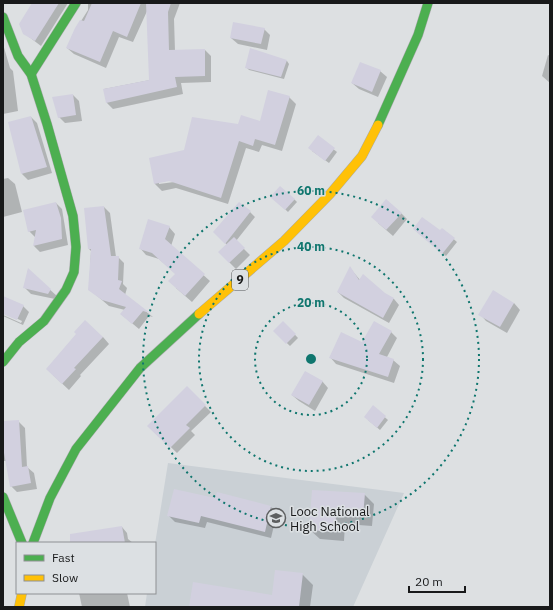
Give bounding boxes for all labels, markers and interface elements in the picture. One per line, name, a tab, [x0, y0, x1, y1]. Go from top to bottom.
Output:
text: 60 m	[297, 183, 325, 198]
text: 40 m	[297, 239, 325, 254]
road number: 9	[232, 270, 248, 290]
text: 20 m	[297, 295, 325, 310]
centre of rings	[304, 352, 318, 366]
place label: Looc National High School	[290, 503, 370, 535]
school or university icon: Looc National High School	[265, 507, 287, 529]
legend	[16, 542, 156, 594]
text: Fast	[52, 550, 75, 565]
scale bar	[409, 568, 465, 594]
text: Slow	[52, 570, 78, 585]
text: 20 m	[415, 574, 443, 589]

